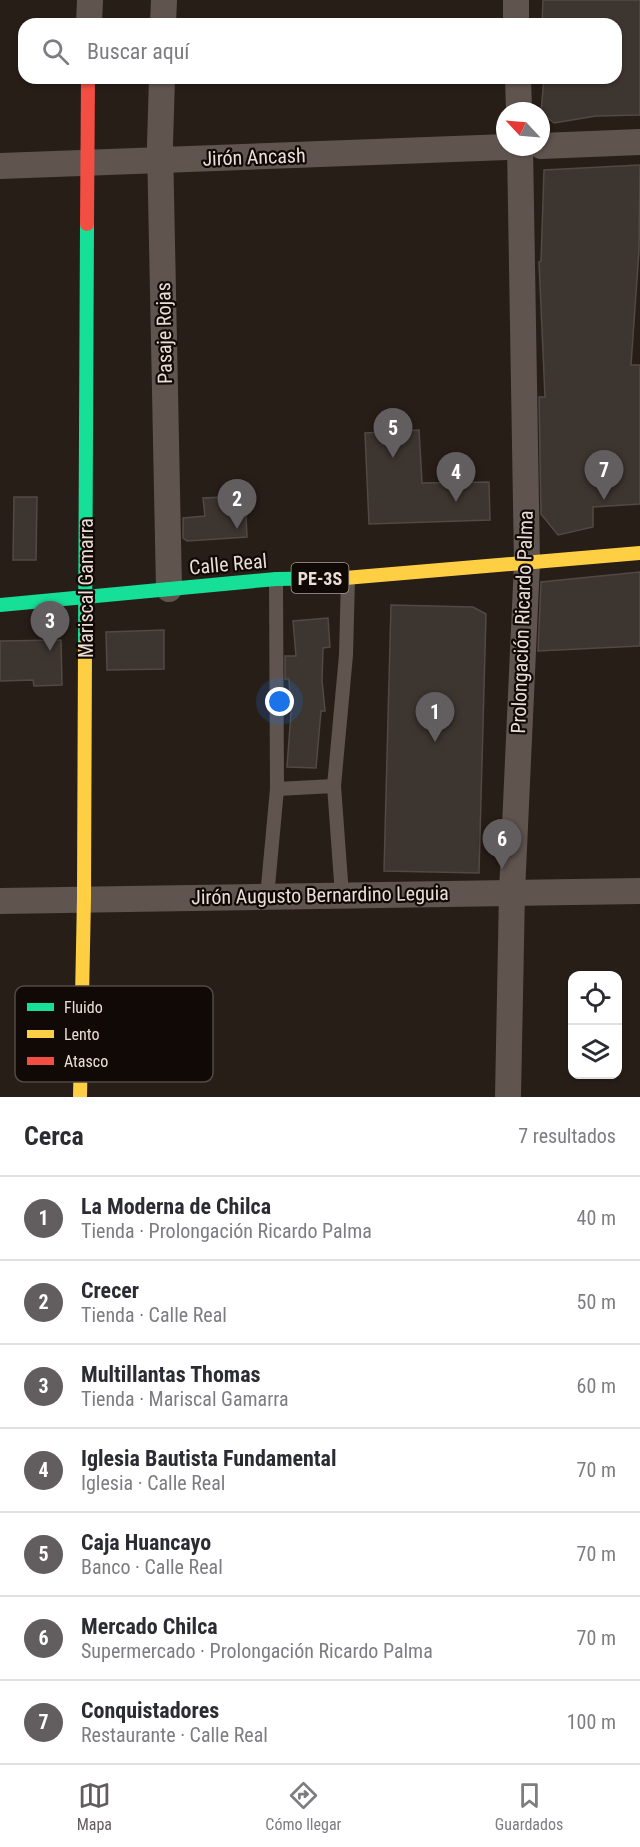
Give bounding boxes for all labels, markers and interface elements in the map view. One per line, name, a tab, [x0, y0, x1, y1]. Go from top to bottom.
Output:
search box	[18, 18, 622, 84]
icon: search	[39, 35, 72, 68]
text: Buscar aquí	[87, 39, 190, 64]
north arrow	[496, 102, 550, 156]
street label: Jirón Ancash	[202, 143, 306, 171]
street label: Pasaje Rojas	[151, 282, 177, 384]
pin: 5	[374, 408, 412, 458]
pin: 7	[584, 450, 624, 500]
pin: 4	[436, 452, 476, 502]
pin: 2	[218, 480, 256, 529]
street label: Prolongación Ricardo Palma	[506, 510, 538, 734]
street label: Mariscal Gamarra	[74, 518, 98, 658]
street label: Calle Real	[188, 549, 268, 579]
road number: PE-3S	[292, 563, 348, 593]
pin: 3	[31, 602, 70, 651]
your location	[265, 687, 294, 716]
pin: 1	[416, 692, 454, 742]
pin: 6	[482, 820, 522, 869]
street label: Jirón Augusto Bernardino Leguia	[191, 881, 449, 909]
map controls	[568, 971, 622, 1079]
button: locate	[568, 971, 622, 1025]
legend	[15, 986, 213, 1082]
text: Fluido	[64, 998, 103, 1017]
text: Lento	[64, 1025, 99, 1044]
button: layers	[568, 1025, 622, 1079]
text: Atasco	[64, 1052, 108, 1071]
text: Cerca	[24, 1121, 84, 1151]
text: 7 resultados	[518, 1124, 616, 1148]
text: La Moderna de Chilca	[81, 1194, 271, 1219]
text: 1	[38, 1206, 49, 1230]
text: 40 m	[577, 1206, 616, 1230]
text: Tienda · Prolongación Ricardo Palma	[81, 1219, 372, 1243]
text: Crecer	[81, 1278, 139, 1303]
text: 2	[38, 1290, 49, 1314]
text: 50 m	[577, 1290, 616, 1314]
text: Tienda · Calle Real	[81, 1303, 227, 1327]
text: Multillantas Thomas	[81, 1362, 261, 1387]
text: 3	[38, 1374, 49, 1398]
text: 60 m	[577, 1374, 616, 1398]
text: Tienda · Mariscal Gamarra	[81, 1387, 289, 1411]
text: Iglesia Bautista Fundamental	[81, 1446, 337, 1471]
text: 4	[38, 1458, 49, 1482]
text: 70 m	[577, 1458, 616, 1482]
text: Iglesia · Calle Real	[81, 1471, 225, 1495]
text: Caja Huancayo	[81, 1530, 211, 1555]
text: 5	[38, 1542, 49, 1566]
text: 70 m	[577, 1542, 616, 1566]
text: Banco · Calle Real	[81, 1555, 223, 1579]
text: Mercado Chilca	[81, 1614, 218, 1639]
text: 6	[38, 1626, 49, 1650]
text: 70 m	[577, 1626, 616, 1650]
text: Supermercado · Prolongación Ricardo Palma	[81, 1639, 433, 1663]
text: Conquistadores	[81, 1698, 219, 1723]
text: 7	[38, 1710, 49, 1734]
text: 100 m	[567, 1710, 616, 1734]
text: Restaurante · Calle Real	[81, 1723, 268, 1747]
tab: Mapa	[77, 1779, 112, 1834]
tab: Cómo llegar	[265, 1779, 341, 1834]
tab: Guardados	[495, 1779, 563, 1834]

